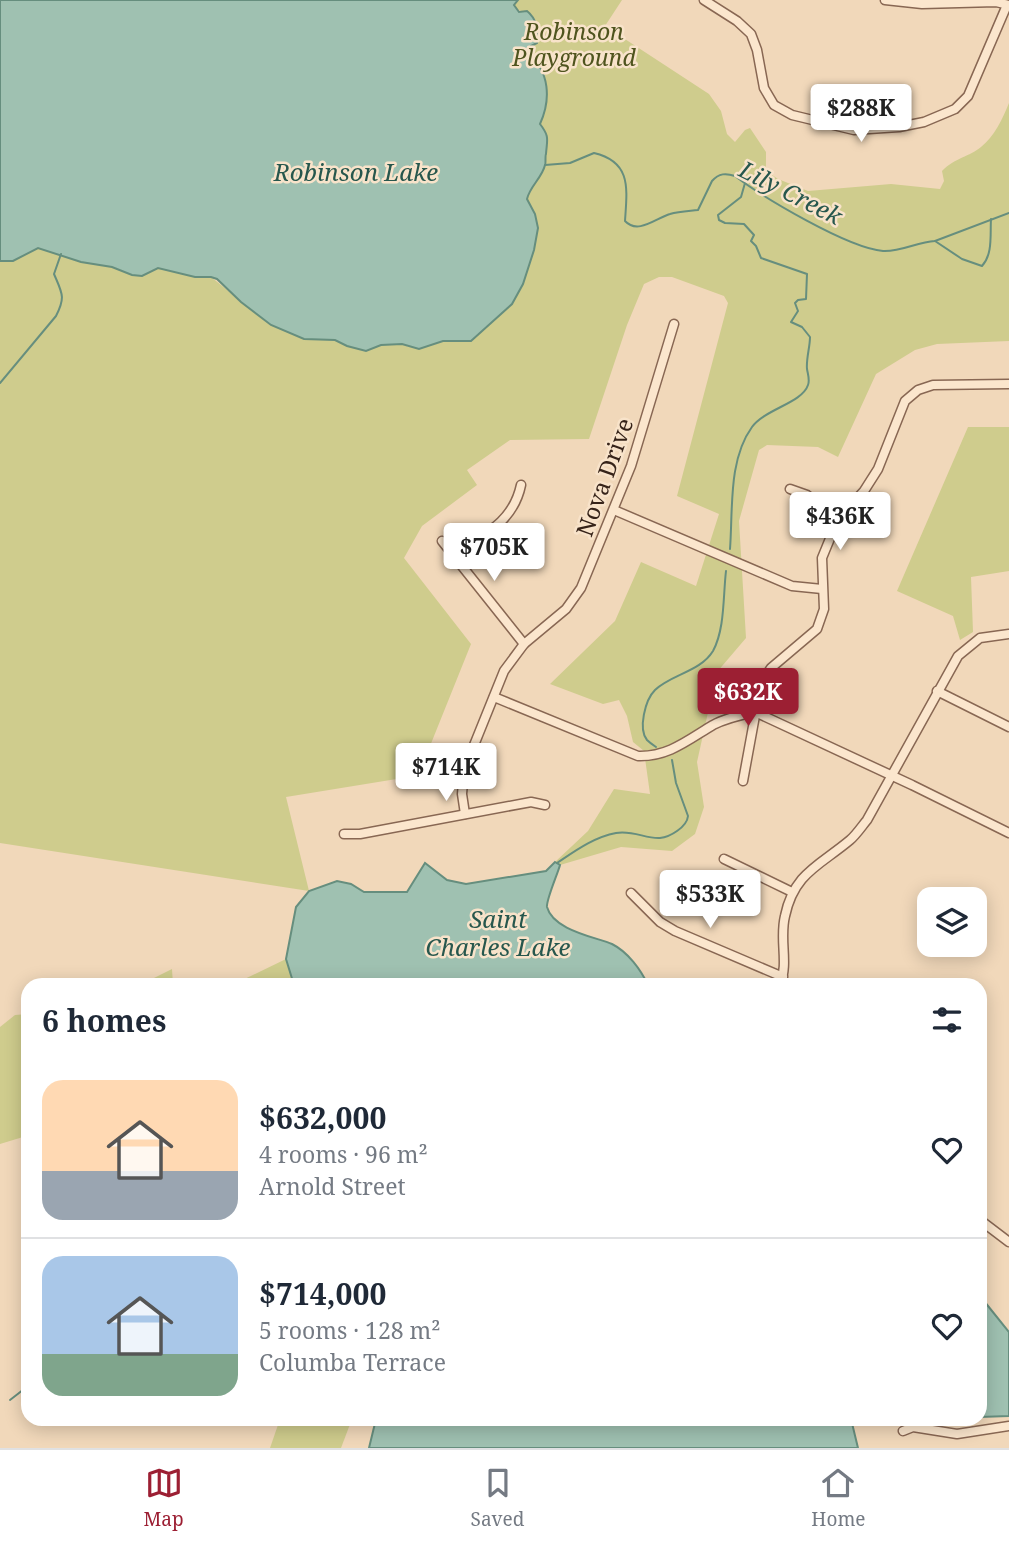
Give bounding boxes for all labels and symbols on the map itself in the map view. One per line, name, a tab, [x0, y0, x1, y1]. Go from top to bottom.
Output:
park label: Robinson Playground	[511, 15, 636, 73]
pin: $288K	[812, 85, 910, 144]
water label: Lily Creek	[733, 152, 849, 233]
water label: Robinson Lake	[273, 155, 438, 188]
street label: Nova Drive	[568, 413, 640, 541]
pin: $436K	[791, 492, 889, 552]
pin: $705K	[445, 524, 543, 583]
pin: $632K	[699, 668, 797, 728]
pin: $714K	[397, 744, 495, 803]
pin: $533K	[661, 870, 759, 930]
water label: Saint Charles Lake	[426, 902, 571, 963]

